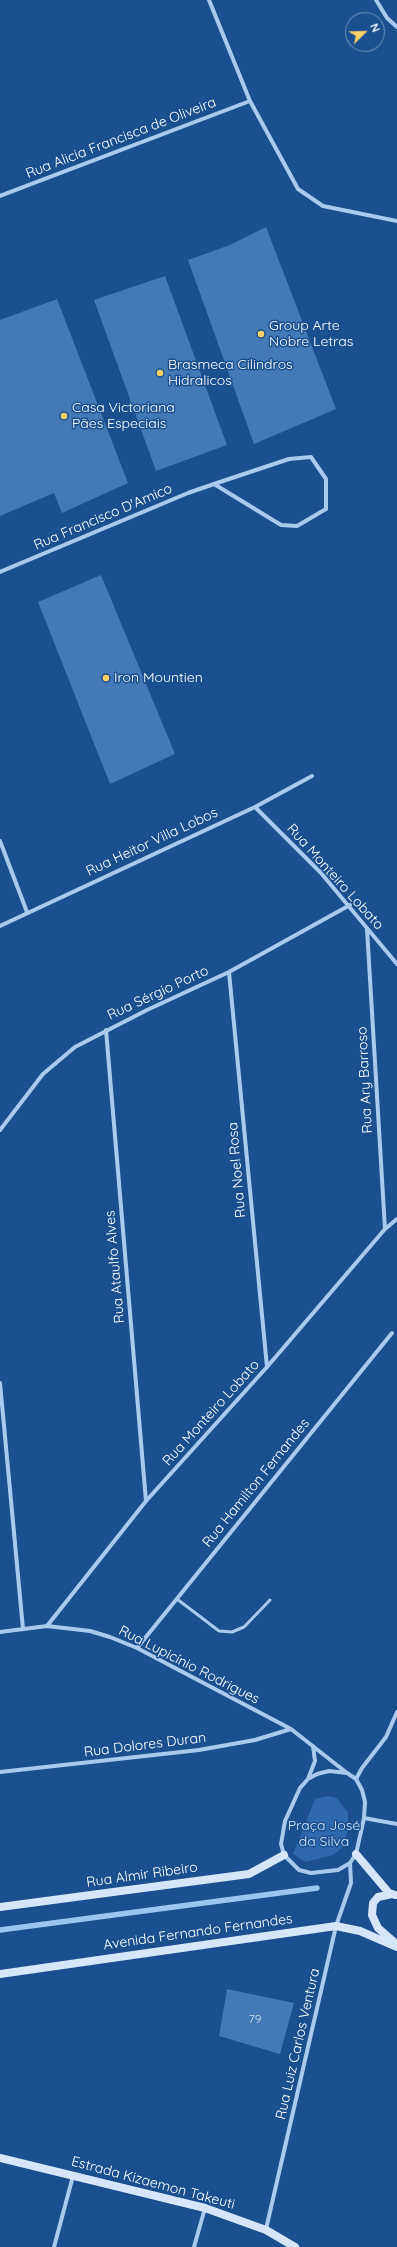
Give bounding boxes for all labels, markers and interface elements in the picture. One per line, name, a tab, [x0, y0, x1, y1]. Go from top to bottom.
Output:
north arrow	[345, 12, 385, 52]
text: N	[367, 21, 383, 34]
street label: Rua Alicia Francisca de Oliveira	[24, 94, 218, 182]
place label: Group Arte Nobre Letras	[269, 318, 353, 350]
marker: Group Arte Nobre Letras	[256, 329, 266, 339]
place label: Brasmeca Cilindros Hidralicos	[168, 357, 293, 390]
marker: Brasmeca Cilindros Hidralicos	[155, 368, 165, 378]
place label: Casa Victoriana Pães Especiais	[72, 400, 175, 432]
marker: Casa Victoriana Pães Especiais	[59, 411, 69, 421]
street label: Rua Francisco D'Amico	[31, 480, 175, 554]
place label: Iron Mountien	[114, 670, 203, 686]
marker: Iron Mountien	[101, 673, 111, 683]
street label: Rua Heitor Villa Lobos	[84, 804, 220, 880]
street label: Rua Monteiro Lobato	[283, 821, 387, 933]
street label: Rua Sérgio Porto	[105, 962, 211, 1024]
street label: Rua Ary Barroso	[354, 1026, 376, 1134]
street label: Rua Noel Rosa	[224, 1121, 250, 1219]
street label: Rua Ataulfo Alves	[102, 1210, 128, 1324]
street label: Rua Monteiro Lobato	[159, 1357, 263, 1469]
street label: Rua Hamilton Fernandes	[199, 1415, 313, 1551]
street label: Rua Lupicínio Rodrigues	[116, 1622, 262, 1708]
street label: Rua Dolores Duran	[83, 1729, 207, 1761]
park label: Praça José da Silva	[288, 1818, 360, 1850]
street label: Rua Almir Ribeiro	[85, 1859, 199, 1891]
street label: Avenida Fernando Fernandes	[102, 1910, 294, 1954]
street label: Rua Luiz Carlos Ventura	[272, 1967, 324, 2121]
house number: 79	[249, 2012, 261, 2026]
street label: Estrada Kizaemon Takeuti	[69, 2153, 237, 2213]

